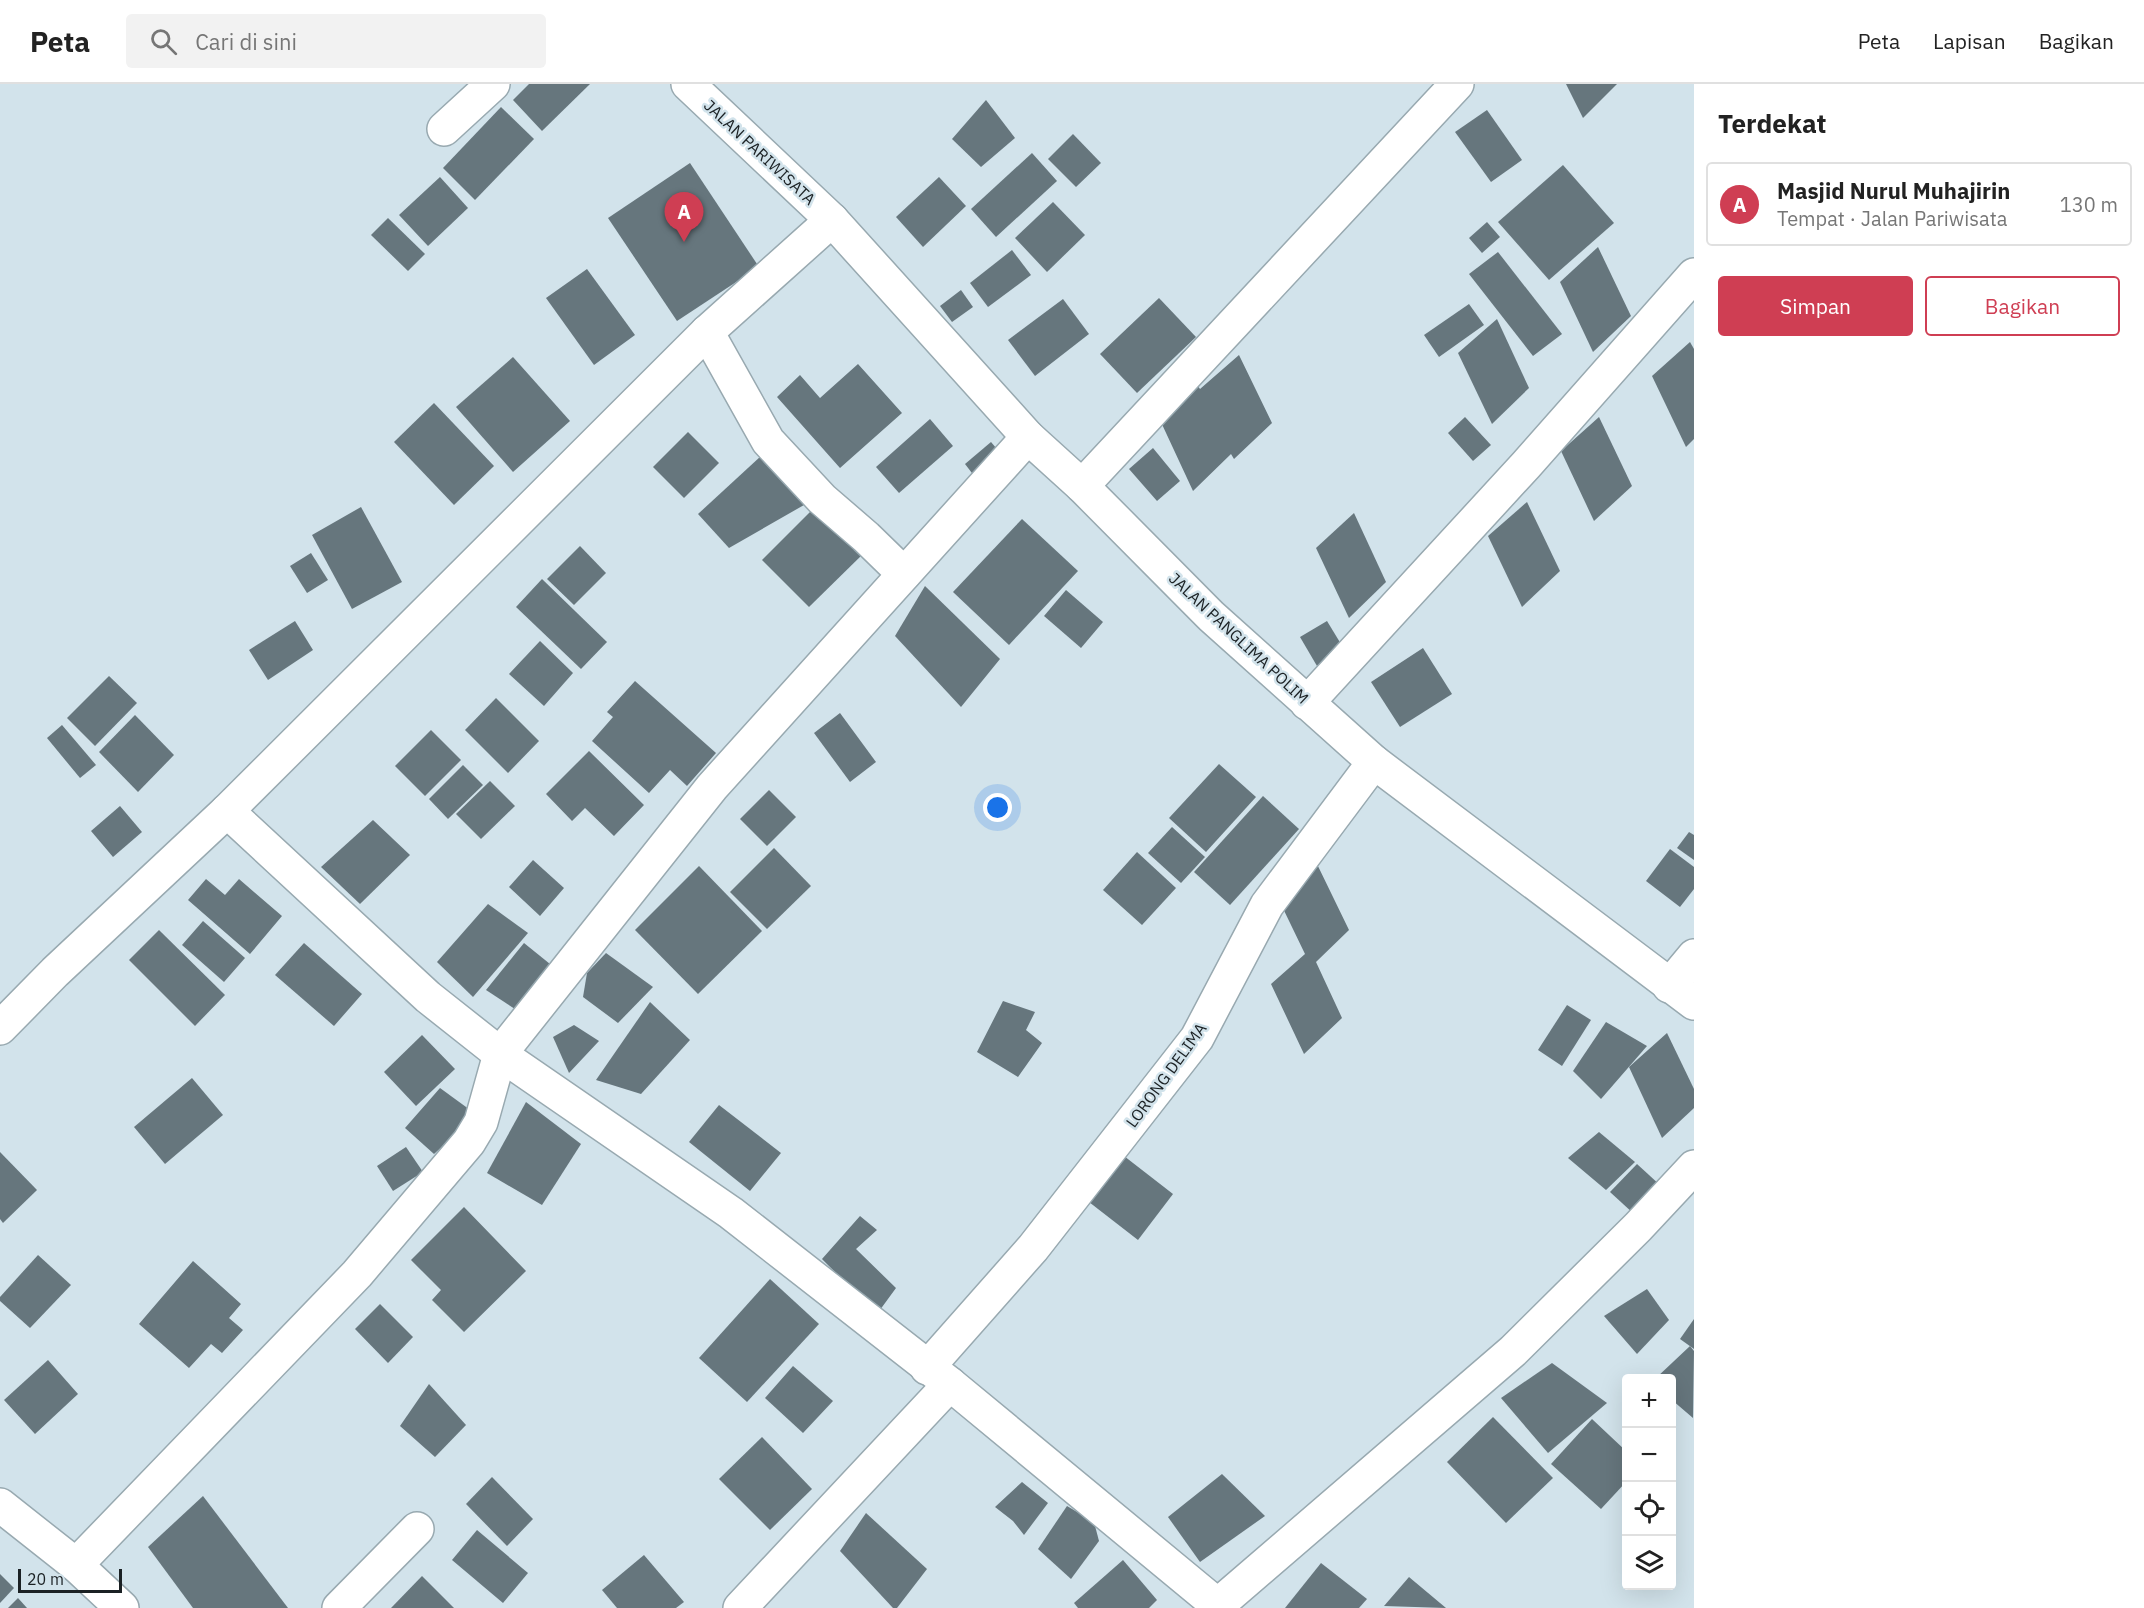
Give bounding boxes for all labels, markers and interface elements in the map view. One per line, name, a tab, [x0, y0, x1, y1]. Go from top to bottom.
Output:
search box	[126, 14, 546, 68]
text: Peta	[30, 23, 90, 60]
icon: search	[147, 25, 180, 58]
text: Cari di sini	[195, 27, 297, 56]
text: Peta	[1858, 27, 1900, 55]
text: Lapisan	[1933, 27, 2006, 55]
text: Bagikan	[2039, 27, 2114, 55]
street label: JALAN PARIWISATA	[700, 95, 820, 209]
text: Terdekat	[1718, 106, 1827, 140]
text: Masjid Nurul Muhajirin	[1777, 176, 2010, 205]
text: A	[1733, 191, 1746, 218]
text: 130 m	[2060, 191, 2118, 218]
pin: A	[664, 192, 704, 242]
text: Tempat · Jalan Pariwisata	[1777, 205, 2007, 232]
button: Simpan	[1718, 276, 1913, 336]
button: Bagikan	[1925, 276, 2120, 336]
street label: JALAN PANGLIMA POLIM	[1165, 568, 1313, 708]
your location	[983, 793, 1012, 822]
street label: LORONG DELIMA	[1121, 1019, 1211, 1131]
map controls	[1622, 1374, 1676, 1590]
button: +	[1622, 1374, 1676, 1428]
button: −	[1622, 1428, 1676, 1482]
button: locate	[1622, 1482, 1676, 1536]
button: layers	[1622, 1536, 1676, 1590]
scale bar	[18, 1566, 122, 1594]
text: 20 m	[27, 1569, 64, 1589]

